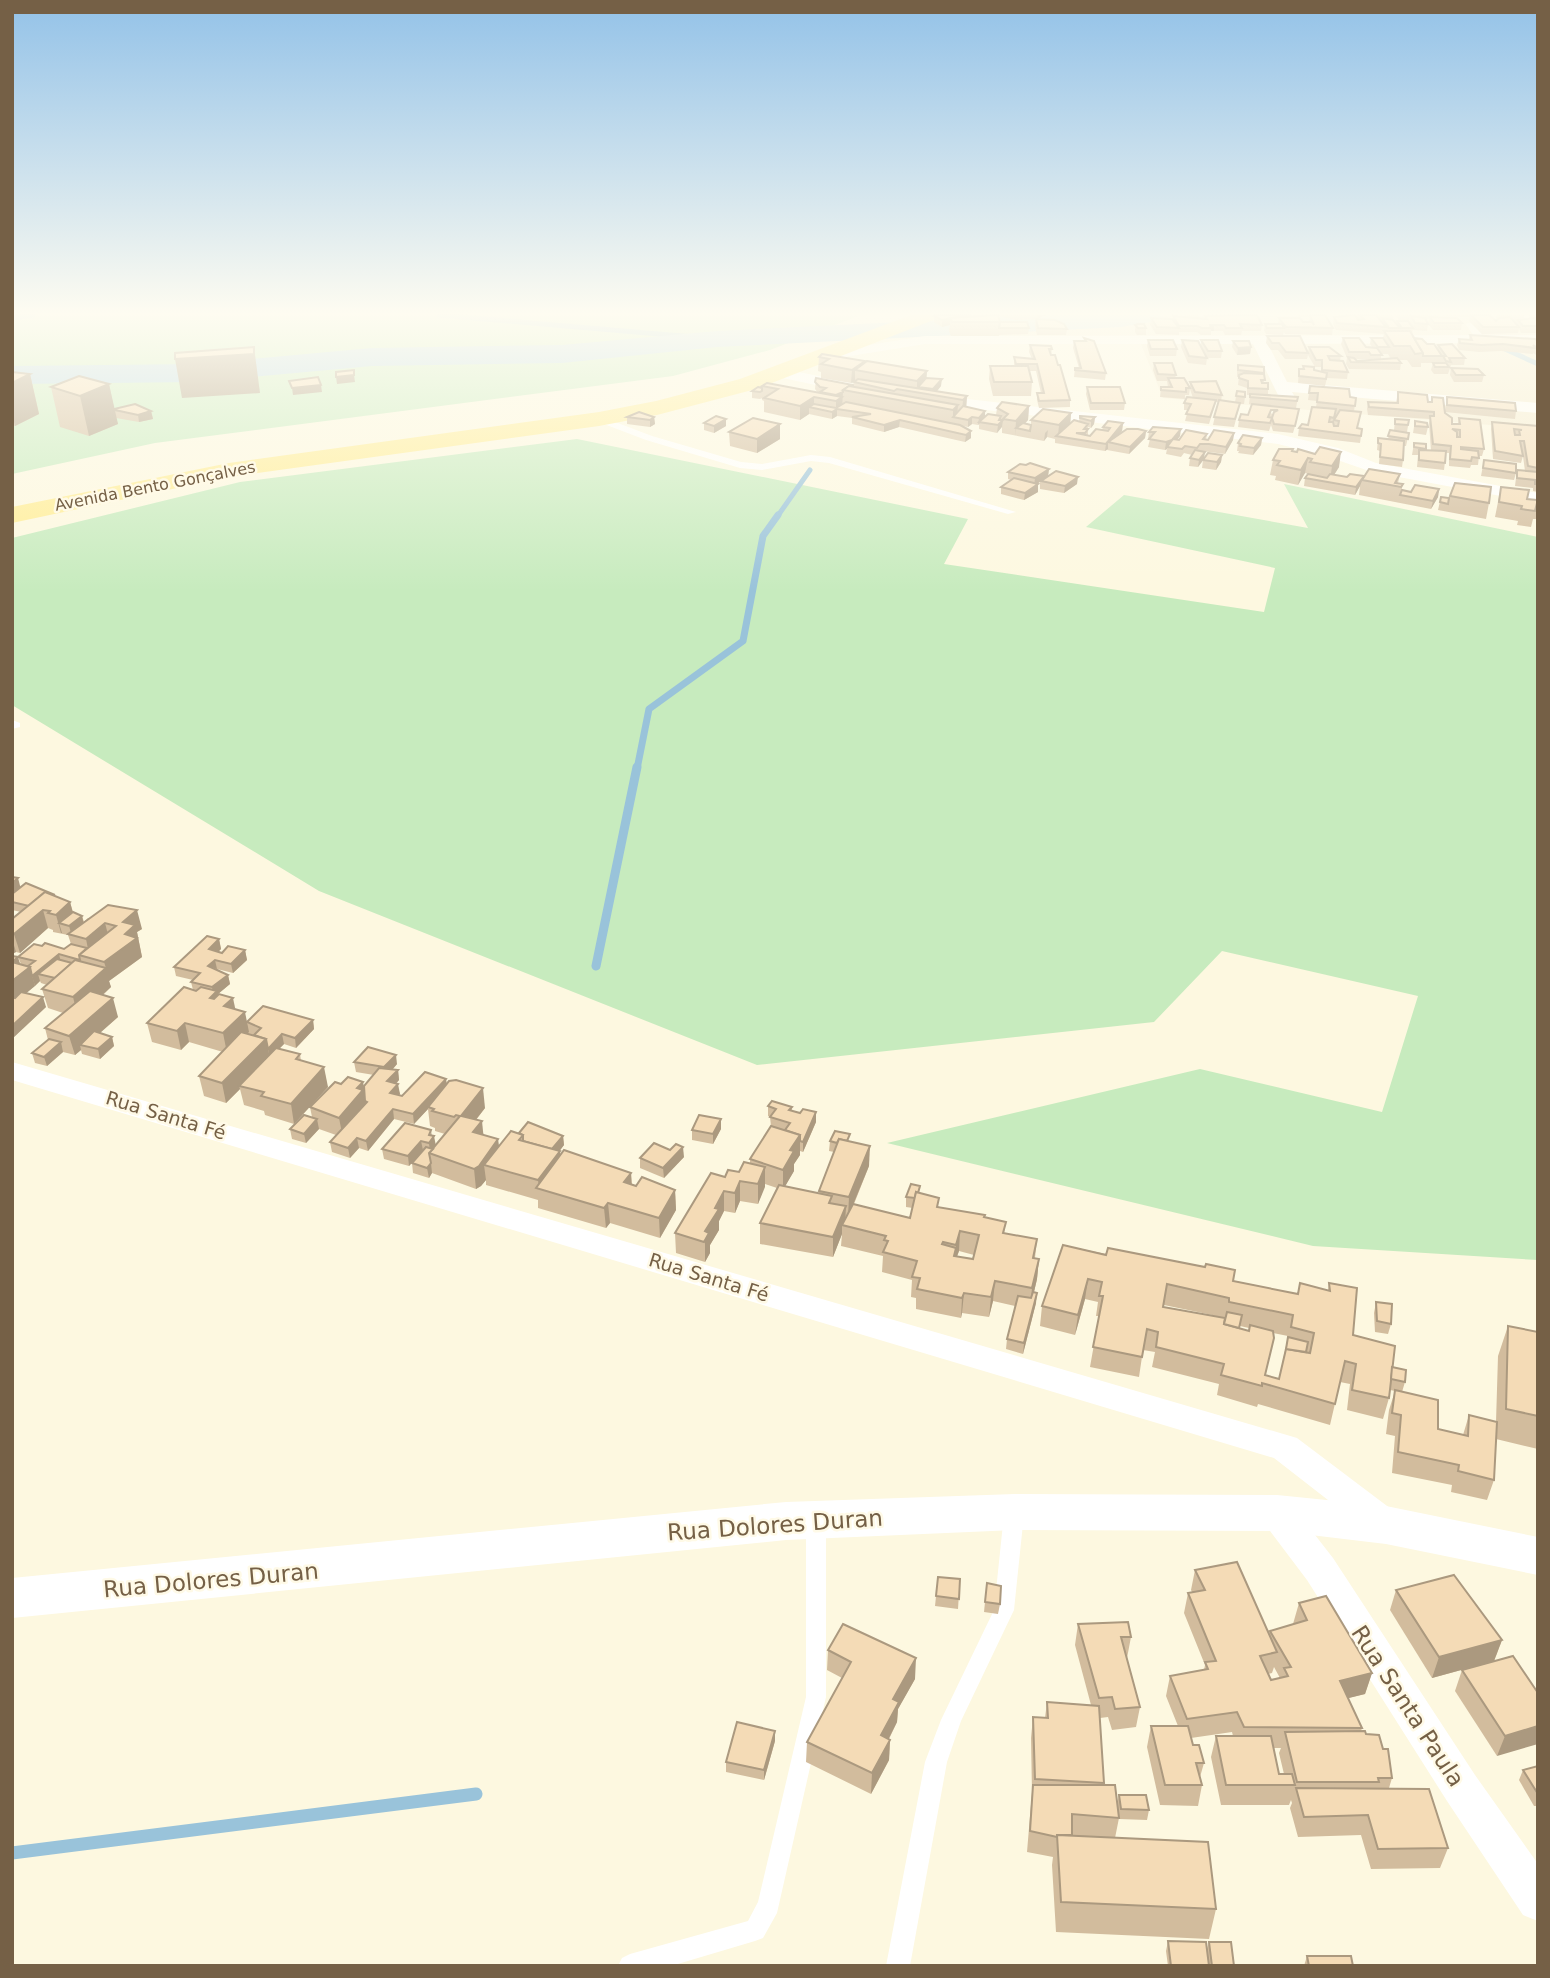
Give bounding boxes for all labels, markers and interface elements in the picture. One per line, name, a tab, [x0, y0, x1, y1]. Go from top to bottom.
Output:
street label: Avenida Bento Gonçalves	[53, 457, 257, 515]
street label: Rua Santa Fé	[103, 1086, 229, 1144]
street label: Rua Santa Fé	[646, 1248, 772, 1306]
street label: Rua Dolores Duran	[666, 1504, 884, 1546]
street label: Rua Dolores Duran	[102, 1558, 320, 1602]
street label: Rua Santa Paula	[1346, 1621, 1470, 1791]

